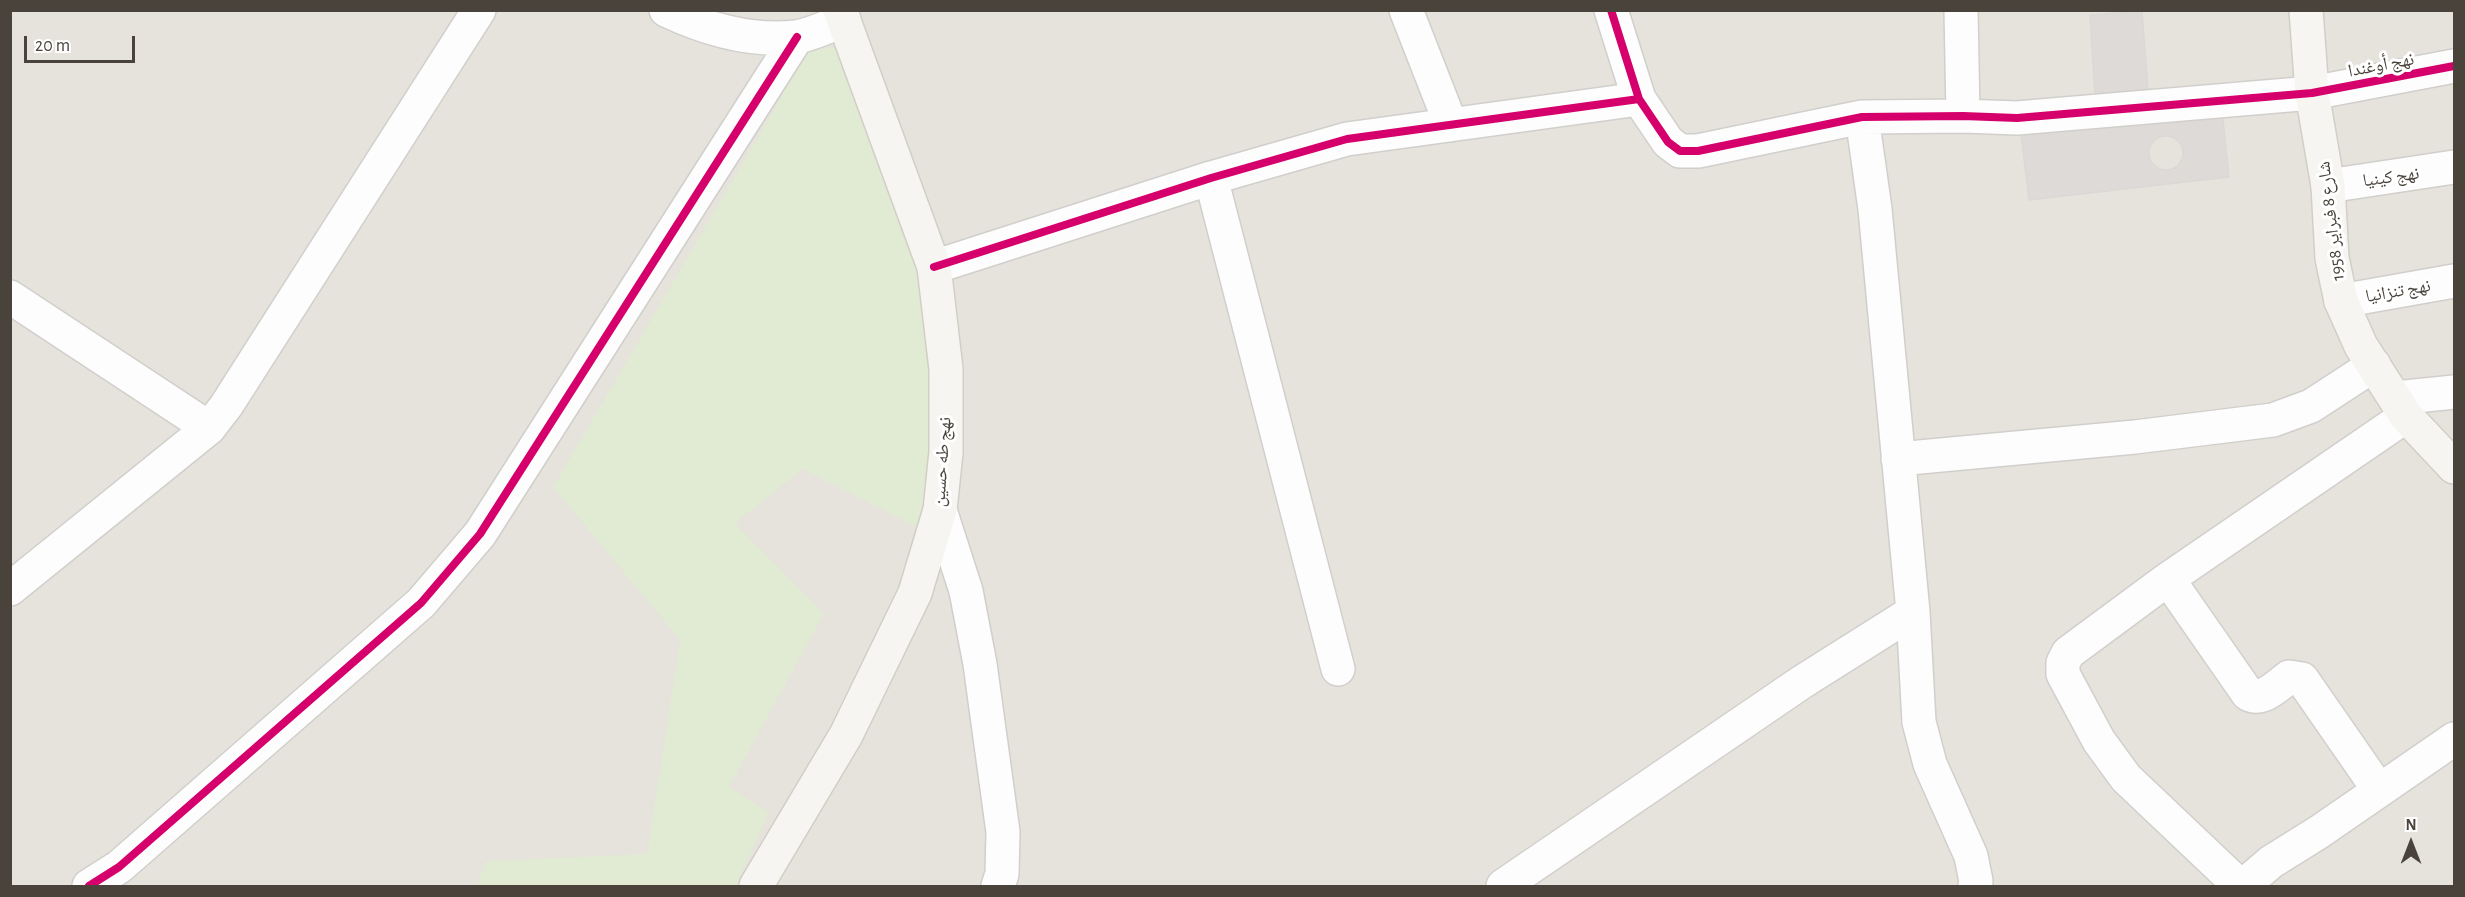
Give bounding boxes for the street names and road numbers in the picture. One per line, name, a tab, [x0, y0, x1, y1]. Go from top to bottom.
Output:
street label: نهج أوغندا	[2346, 48, 2416, 82]
street label: شارع 8 فبراير 1958	[2313, 160, 2349, 282]
street label: نهج كينيا	[2361, 162, 2421, 192]
street label: نهج تنزانيا	[2364, 275, 2432, 307]
street label: نهج طه حسين	[928, 416, 956, 508]

